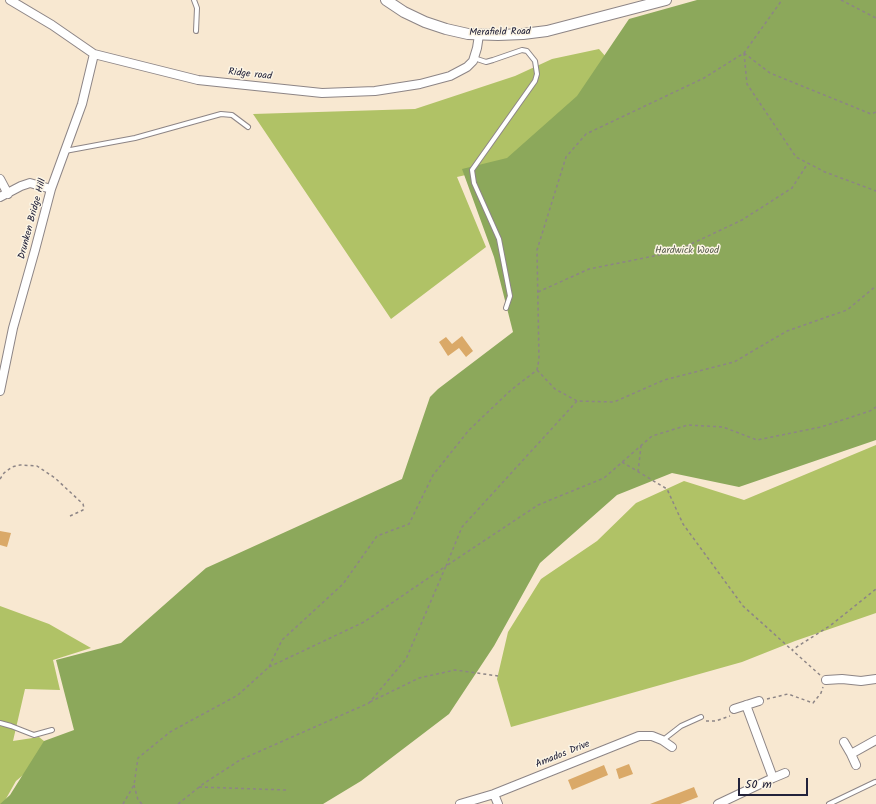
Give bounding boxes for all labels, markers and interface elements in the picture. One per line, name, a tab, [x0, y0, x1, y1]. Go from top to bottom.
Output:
street label: Merafield Road	[469, 26, 531, 40]
street label: Ridge road	[227, 67, 273, 83]
street label: Drunken Bridge Hill	[16, 177, 50, 261]
park label: Hardwick Wood	[655, 245, 719, 257]
street label: Amados Drive	[534, 739, 592, 771]
scale bar	[740, 770, 810, 796]
text: 50 m	[745, 775, 772, 794]

